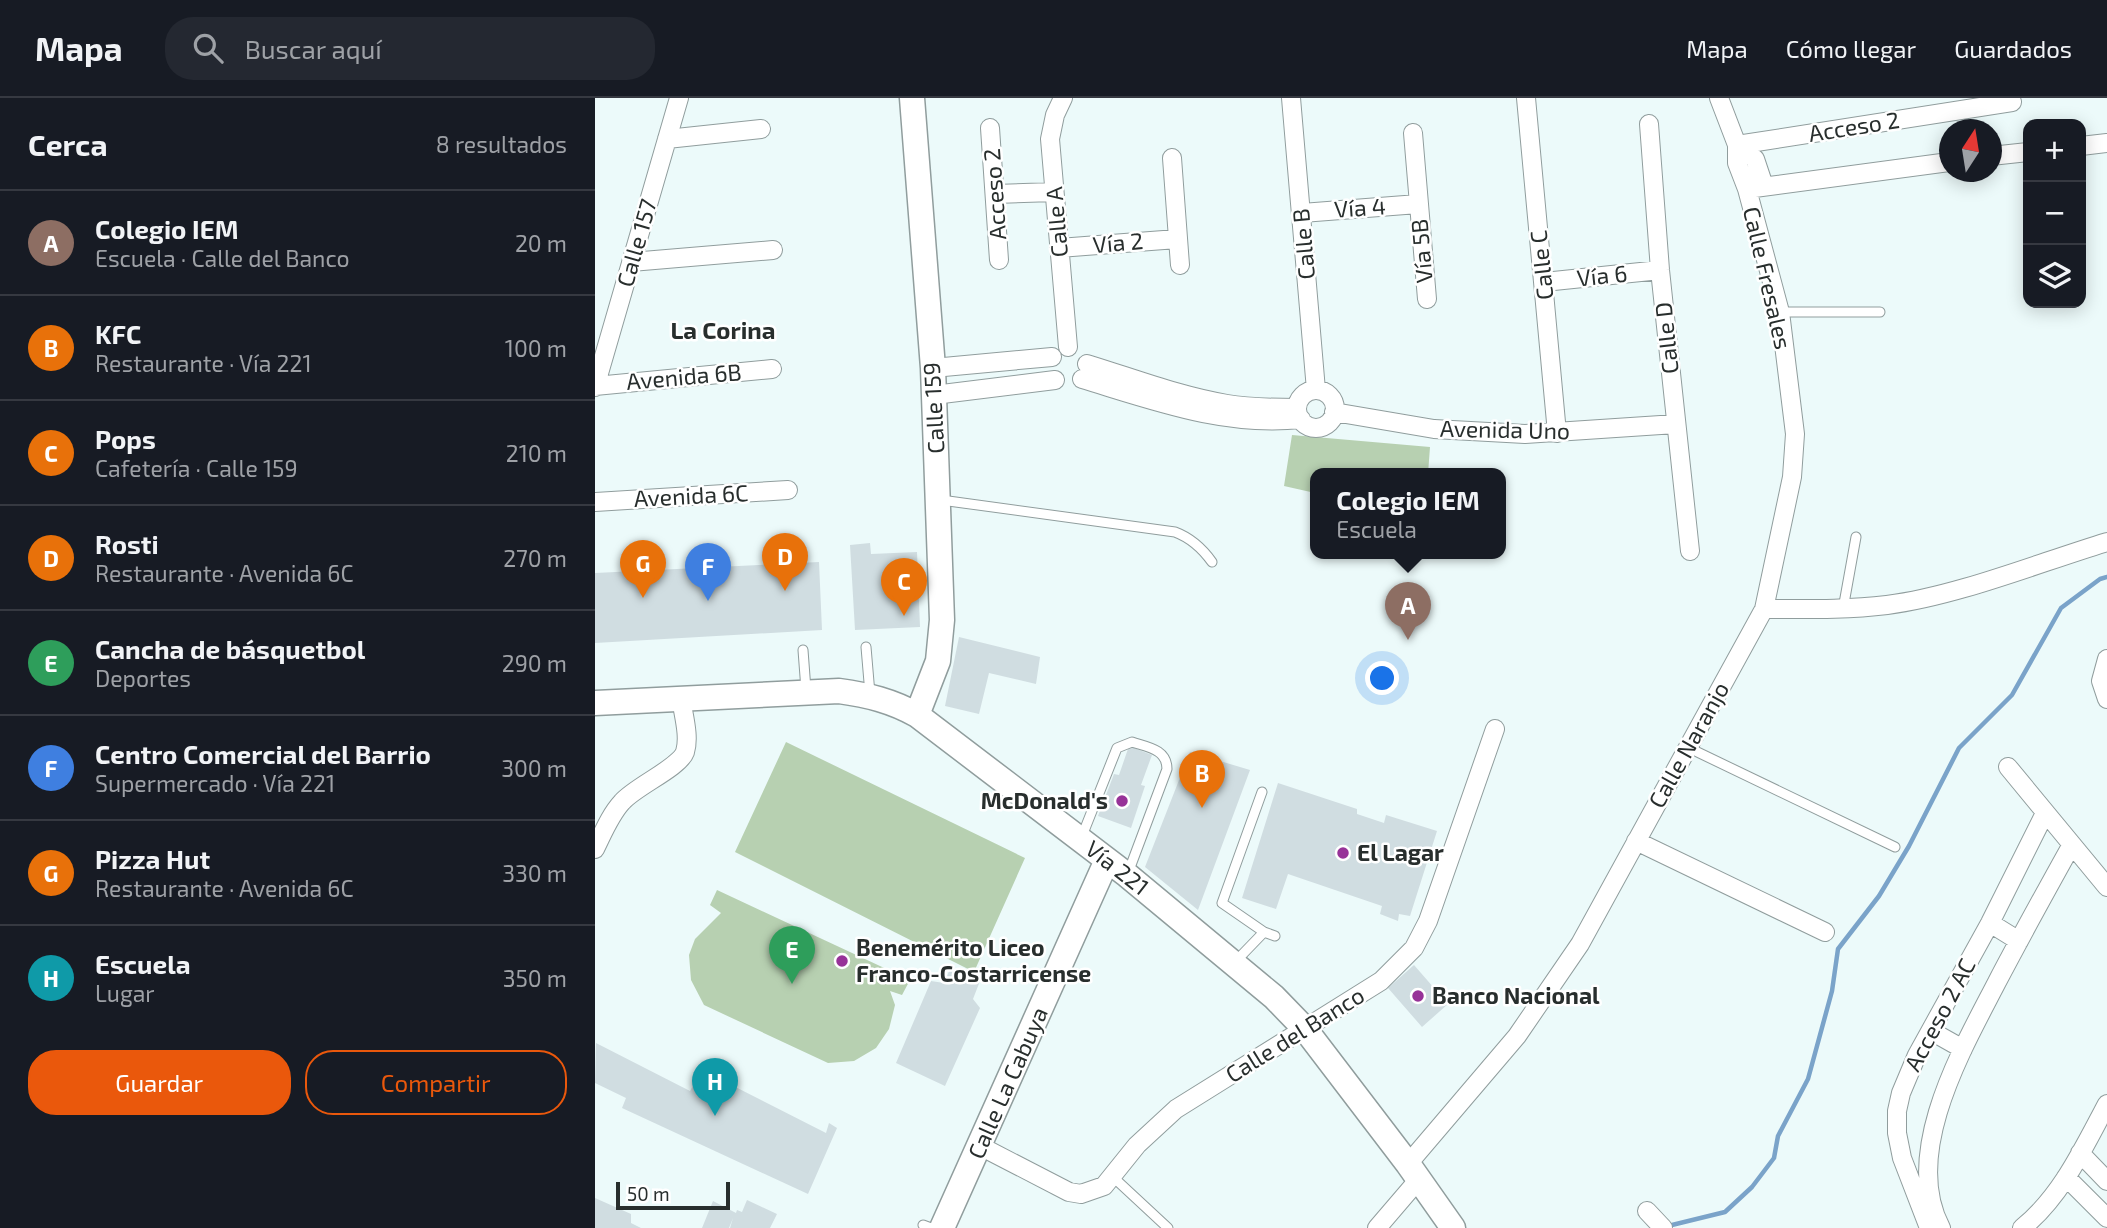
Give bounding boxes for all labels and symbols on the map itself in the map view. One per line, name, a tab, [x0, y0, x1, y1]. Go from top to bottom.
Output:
street label: Acceso 2	[1806, 105, 1901, 147]
north arrow	[1939, 119, 2002, 182]
street label: Acceso 2	[977, 147, 1011, 241]
street label: Calle A	[1039, 185, 1073, 258]
street label: Vía 4	[1333, 191, 1387, 223]
street label: Calle 157	[610, 195, 662, 290]
street label: Calle Fresales	[1738, 204, 1798, 352]
street label: Calle B	[1286, 207, 1320, 281]
street label: Vía 5B	[1404, 218, 1438, 284]
street label: Vía 2	[1092, 226, 1144, 258]
street label: Calle C	[1523, 229, 1559, 301]
street label: Vía 6	[1575, 258, 1629, 292]
street label: Calle D	[1648, 301, 1684, 375]
district label: La Corina	[671, 315, 775, 344]
street label: Avenida 6B	[625, 357, 743, 395]
street label: Calle 159	[917, 362, 949, 454]
street label: Avenida Uno	[1440, 414, 1570, 444]
street label: Avenida 6C	[633, 478, 749, 512]
pin: D	[762, 533, 808, 591]
pin: G	[620, 540, 666, 598]
pin: F	[685, 543, 731, 601]
pin: C	[881, 558, 927, 616]
pin: A	[1385, 582, 1431, 640]
your location	[1365, 661, 1399, 695]
street label: Calle Naranjo	[1642, 677, 1734, 812]
pin: B	[1179, 750, 1225, 808]
place label: McDonald's	[981, 786, 1108, 814]
marker: McDonald's	[1114, 793, 1130, 809]
street label: Vía 221	[1080, 834, 1155, 901]
place label: El Lagar	[1357, 838, 1444, 866]
marker: El Lagar	[1335, 845, 1351, 861]
pin: E	[769, 926, 815, 984]
place label: Benemérito Liceo Franco-Costarricense	[856, 933, 1091, 987]
marker: Benemérito Liceo Franco-Costarricense	[834, 953, 850, 969]
street label: Acceso 2 AC	[1898, 953, 1980, 1076]
street label: Calle del Banco	[1220, 980, 1369, 1088]
place label: Banco Nacional	[1432, 981, 1600, 1009]
marker: Banco Nacional	[1410, 988, 1426, 1004]
street label: Calle La Cabuya	[961, 1002, 1053, 1163]
pin: H	[692, 1058, 738, 1116]
scale bar	[616, 1179, 730, 1211]

